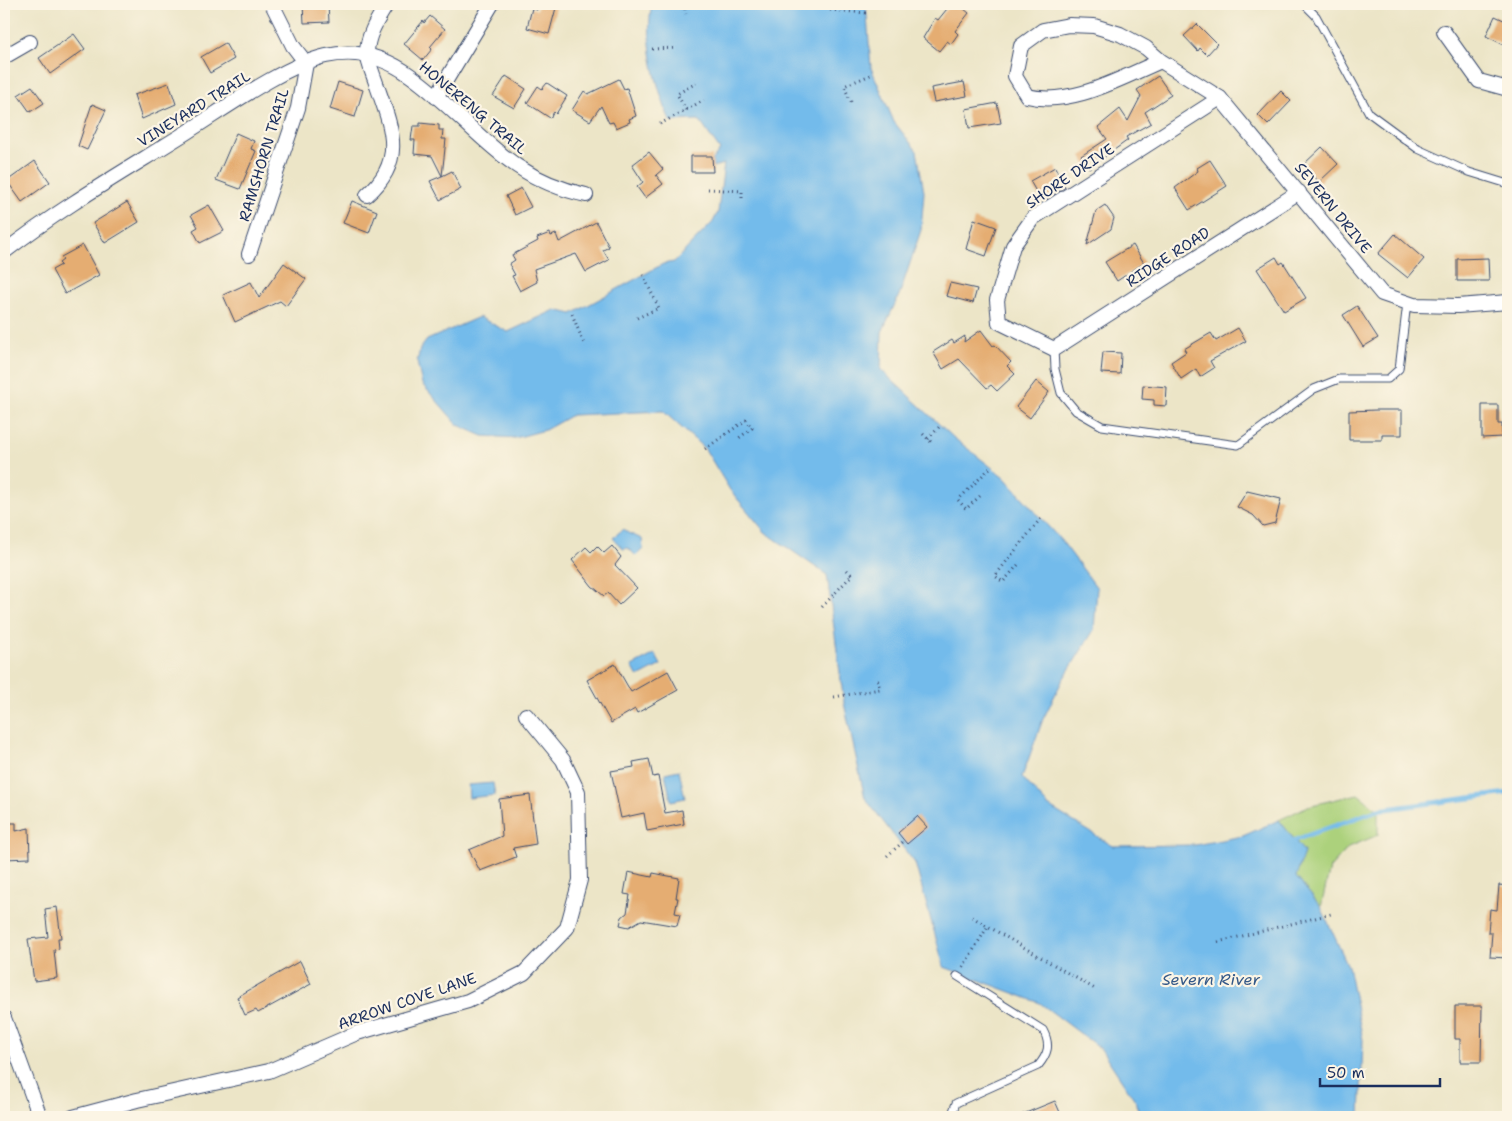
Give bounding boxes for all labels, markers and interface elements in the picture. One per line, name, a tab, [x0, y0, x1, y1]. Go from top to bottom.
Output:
street label: HONERENG TRAIL	[415, 57, 531, 159]
street label: VINEYARD TRAIL	[134, 66, 254, 152]
street label: RAMSHORN TRAIL	[234, 86, 294, 224]
street label: SHORE DRIVE	[1022, 139, 1118, 213]
street label: SEVERN DRIVE	[1290, 158, 1376, 258]
street label: RIDGE ROAD	[1122, 222, 1214, 292]
street label: ARROW COVE LANE	[335, 968, 479, 1034]
water label: Severn River	[1162, 969, 1260, 990]
scale bar	[1320, 1056, 1440, 1088]
text: 50 m	[1327, 1063, 1365, 1083]

